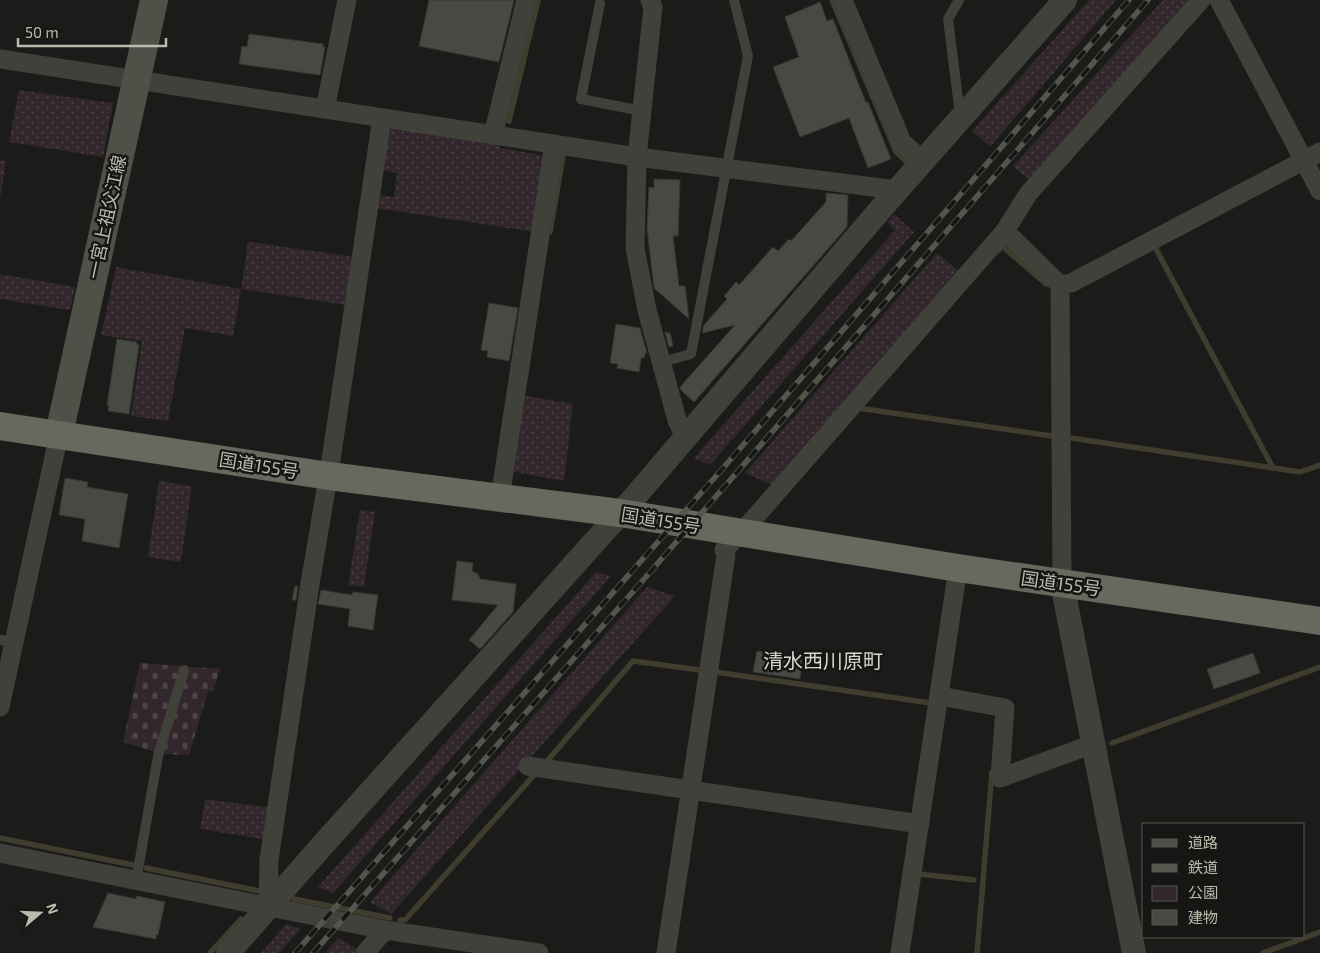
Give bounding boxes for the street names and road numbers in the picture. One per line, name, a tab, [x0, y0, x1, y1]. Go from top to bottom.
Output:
street label: 一宮上祖父江線	[82, 153, 130, 281]
street label: 国道155号	[218, 448, 300, 482]
street label: 国道155号	[620, 503, 702, 537]
street label: 国道155号	[1020, 567, 1102, 599]

